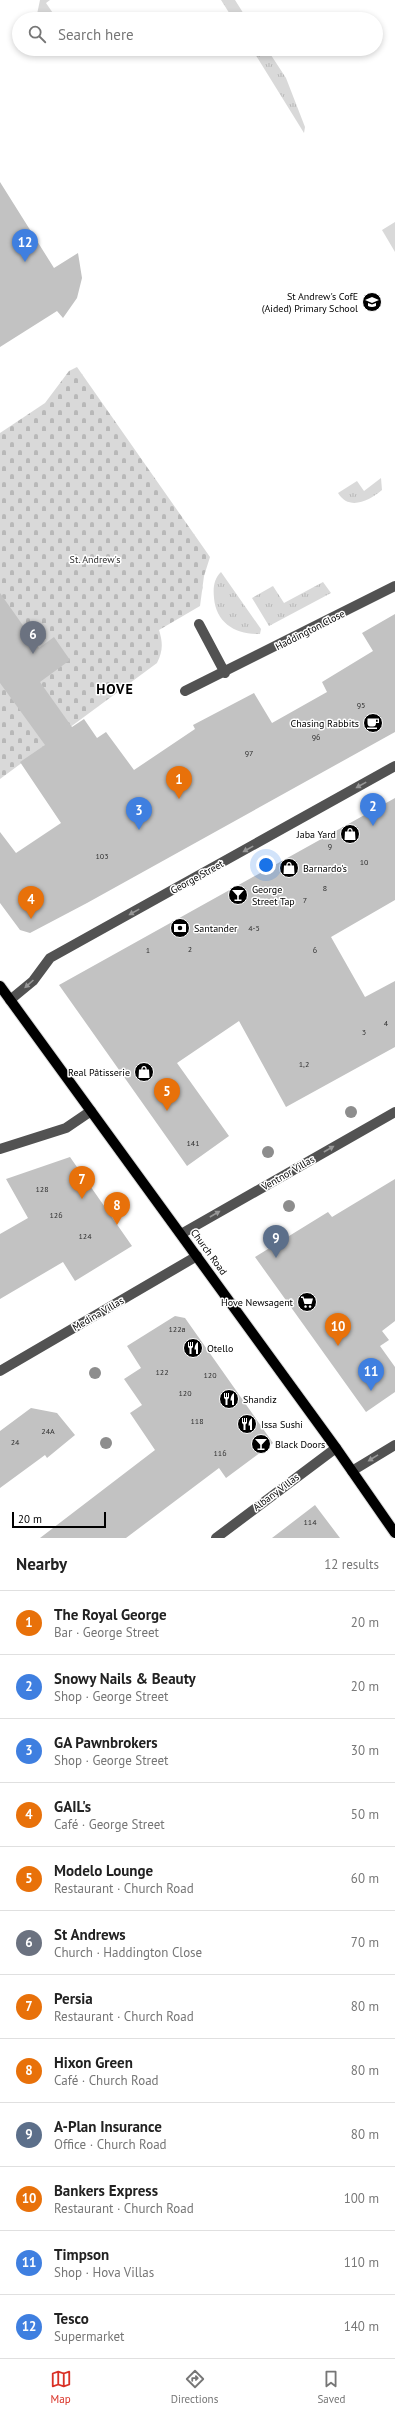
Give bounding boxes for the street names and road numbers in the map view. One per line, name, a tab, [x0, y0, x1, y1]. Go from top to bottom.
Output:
street label: Haddington Close	[273, 607, 347, 653]
street label: George Street	[168, 857, 226, 897]
street label: Ventnor Villas	[258, 1153, 317, 1194]
street label: Church Road	[188, 1226, 230, 1278]
street label: Medina Villas	[70, 1294, 126, 1334]
street label: Albany Villas	[250, 1470, 302, 1514]

